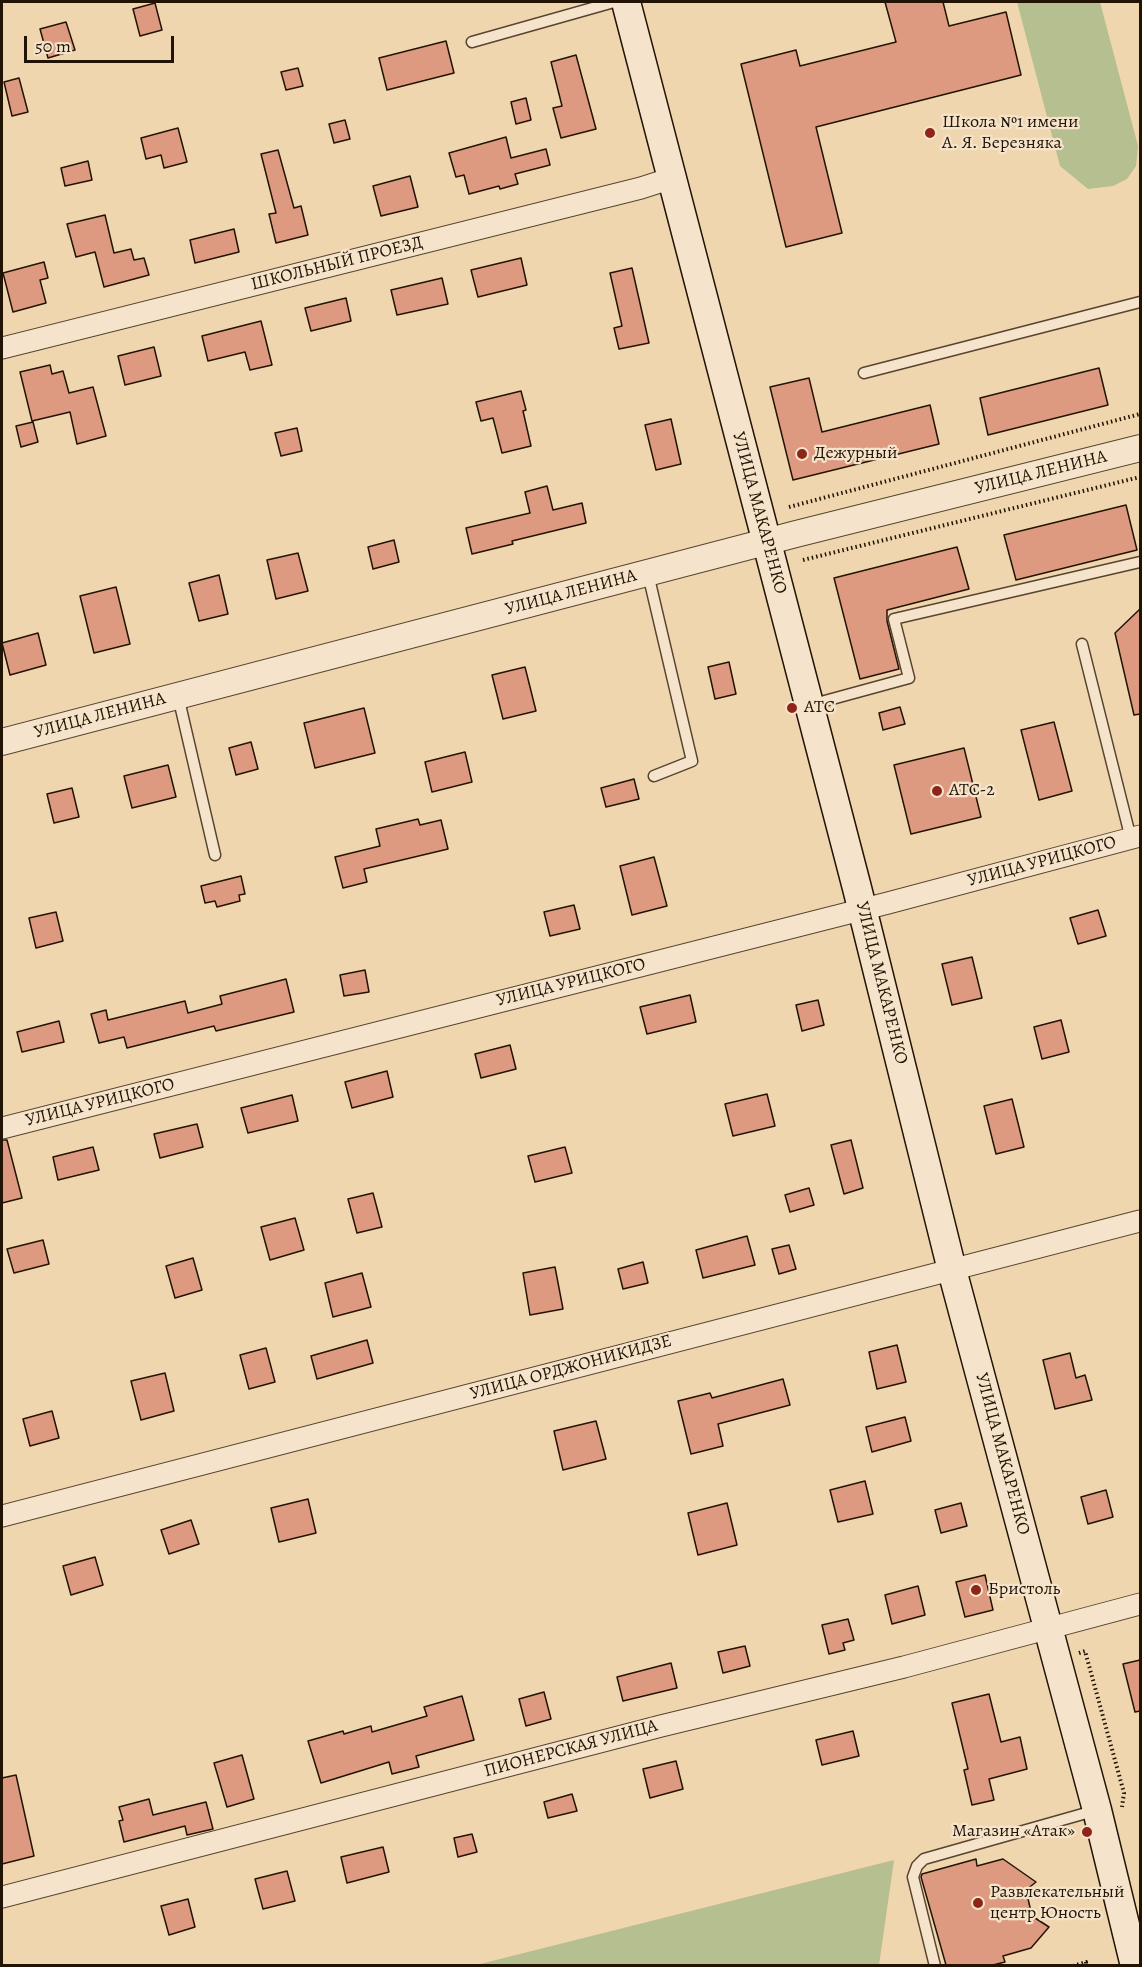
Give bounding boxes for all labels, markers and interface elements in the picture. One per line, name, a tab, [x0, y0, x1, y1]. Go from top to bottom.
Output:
scale bar	[27, 24, 177, 62]
text: 50 m	[35, 34, 71, 58]
place label: Школа №1 имени А. Я. Березняка	[942, 112, 1079, 154]
marker: Школа №1 имени А. Я. Березняка	[923, 126, 937, 140]
street label: ШКОЛЬНЫЙ ПРОЕЗД	[249, 232, 425, 296]
street label: УЛИЦА МАКАРЕНКО	[727, 430, 791, 596]
place label: Дежурный	[814, 443, 898, 465]
street label: УЛИЦА ЛЕНИНА	[973, 446, 1109, 500]
marker: Дежурный	[795, 447, 809, 461]
street label: УЛИЦА ЛЕНИНА	[503, 565, 639, 621]
street label: УЛИЦА ЛЕНИНА	[32, 688, 168, 744]
place label: АТС	[804, 697, 835, 719]
marker: АТС	[785, 701, 799, 715]
place label: АТС-2	[949, 780, 995, 802]
marker: АТС-2	[930, 784, 944, 798]
street label: УЛИЦА УРИЦКОГО	[965, 832, 1119, 892]
street label: УЛИЦА МАКАРЕНКО	[850, 899, 912, 1067]
street label: УЛИЦА УРИЦКОГО	[494, 954, 648, 1012]
street label: УЛИЦА УРИЦКОГО	[23, 1074, 177, 1132]
street label: УЛИЦА ОРДЖОНИКИДЗЕ	[468, 1331, 674, 1405]
street label: УЛИЦА МАКАРЕНКО	[970, 1371, 1034, 1537]
place label: Бристоль	[988, 1579, 1060, 1601]
marker: Бристоль	[969, 1583, 983, 1597]
street label: ПИОНЕРСКАЯ УЛИЦА	[482, 1715, 660, 1783]
place label: Магазин «Атак»	[952, 1821, 1075, 1843]
marker: Магазин «Атак»	[1080, 1825, 1094, 1839]
place label: Развлекательный центр Юность	[990, 1882, 1125, 1924]
marker: Развлекательный центр Юность	[971, 1896, 985, 1910]

